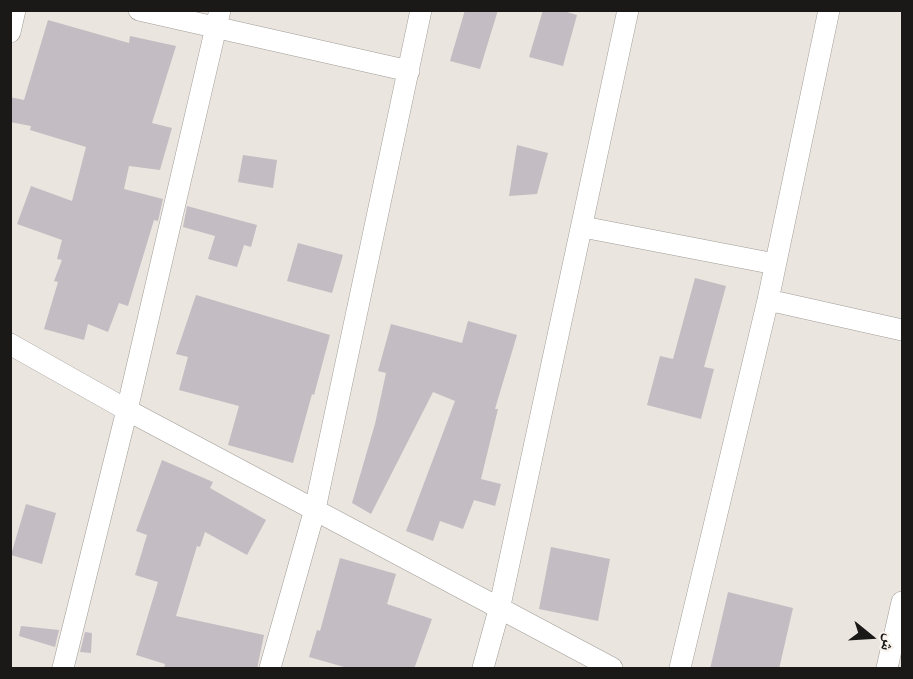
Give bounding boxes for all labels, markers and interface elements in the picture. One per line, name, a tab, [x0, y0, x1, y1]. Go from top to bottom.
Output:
north arrow	[841, 607, 901, 667]
text: ش	[877, 632, 900, 654]

